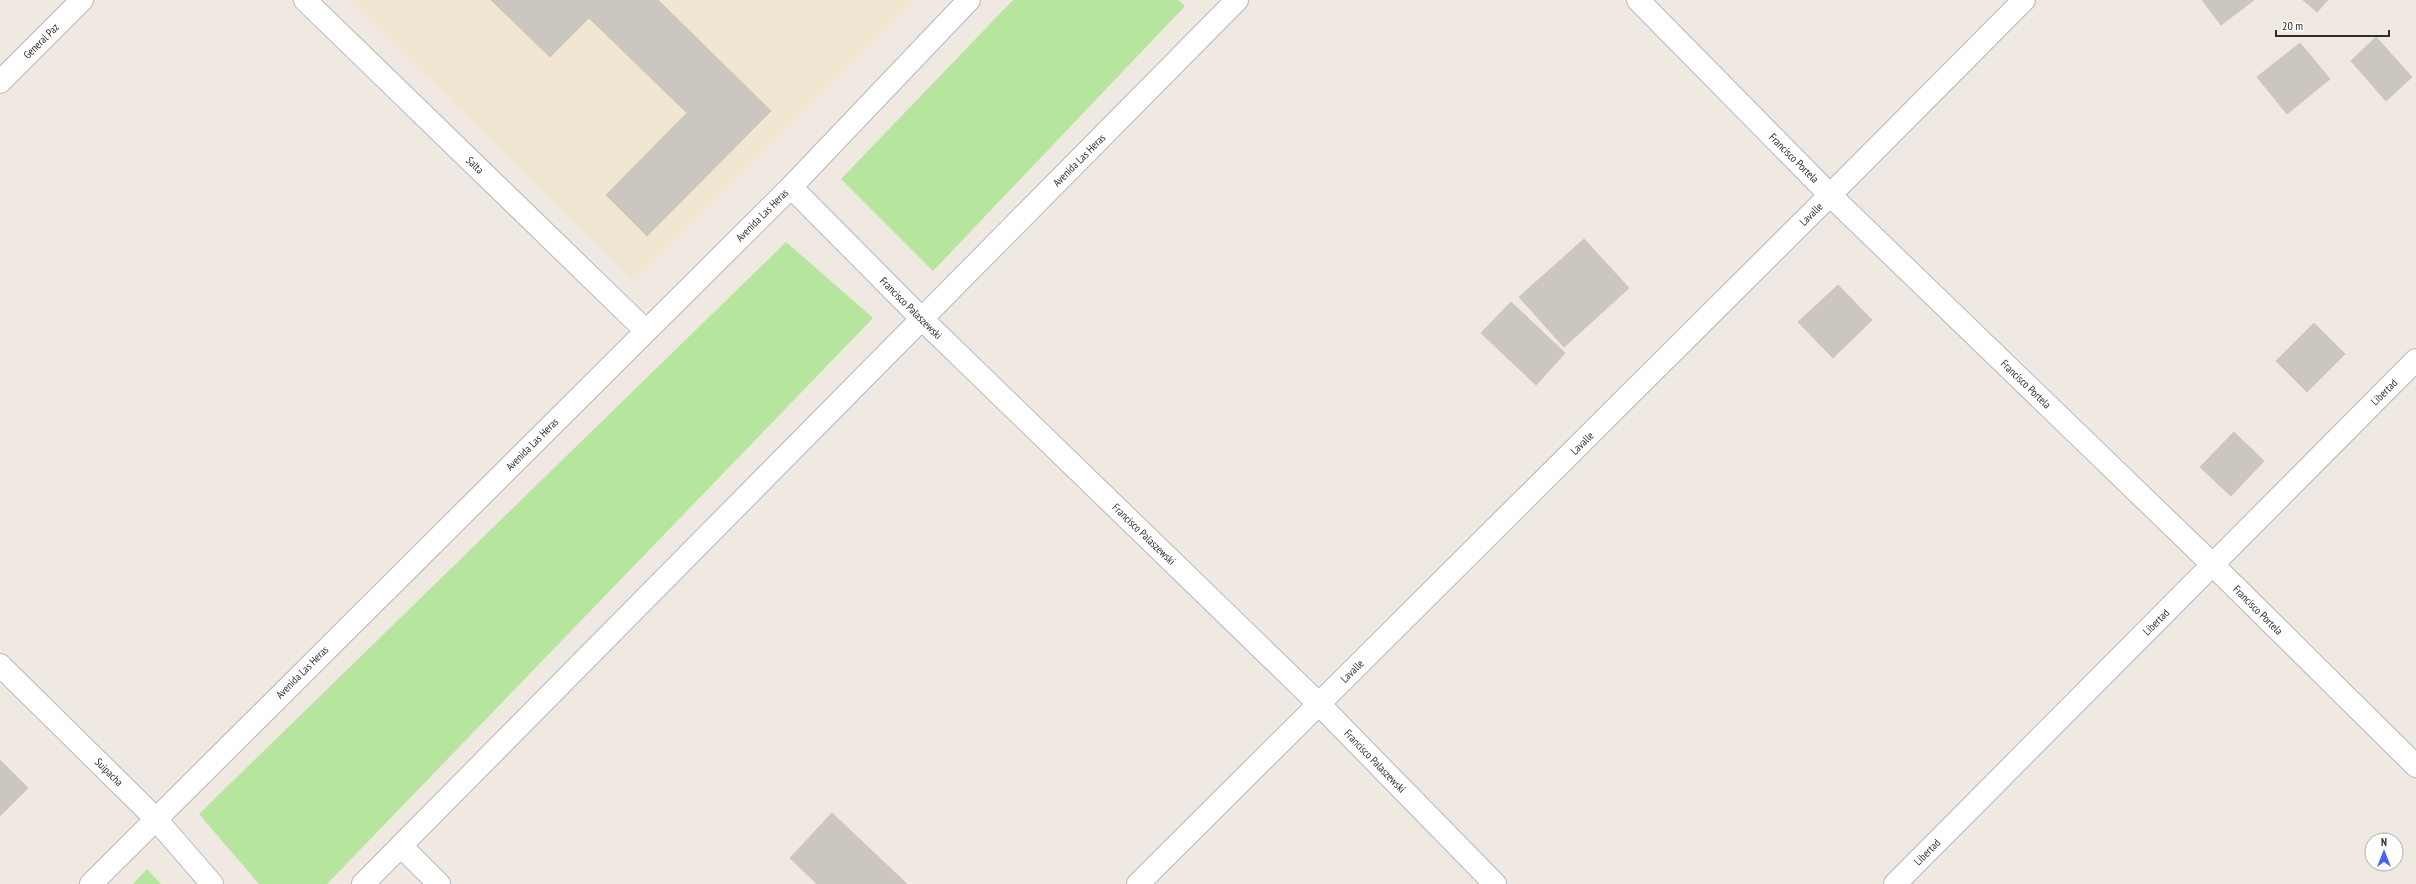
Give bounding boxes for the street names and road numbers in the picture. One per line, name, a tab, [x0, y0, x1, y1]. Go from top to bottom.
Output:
street label: General Paz	[20, 20, 62, 62]
street label: Francisco Portela	[1766, 130, 1822, 186]
street label: Avenida Las Heras	[1050, 131, 1108, 189]
street label: Salta	[463, 153, 487, 177]
street label: Avenida Las Heras	[733, 186, 791, 244]
street label: Lavalle	[1796, 199, 1826, 229]
street label: Francisco Palaszewski	[877, 274, 945, 342]
street label: Francisco Portela	[1998, 356, 2054, 412]
street label: Libertad	[2368, 376, 2400, 408]
street label: Avenida Las Heras	[503, 415, 561, 473]
street label: Lavalle	[1567, 428, 1597, 458]
street label: Francisco Palaszewski	[1109, 500, 1179, 568]
street label: Francisco Portela	[2230, 582, 2286, 638]
street label: Libertad	[2140, 606, 2172, 638]
street label: Avenida Las Heras	[273, 643, 331, 701]
street label: Lavalle	[1337, 656, 1367, 686]
street label: Francisco Palaszewski	[1341, 726, 1409, 796]
street label: Suipacha	[92, 755, 126, 789]
street label: Libertad	[1911, 836, 1943, 868]

